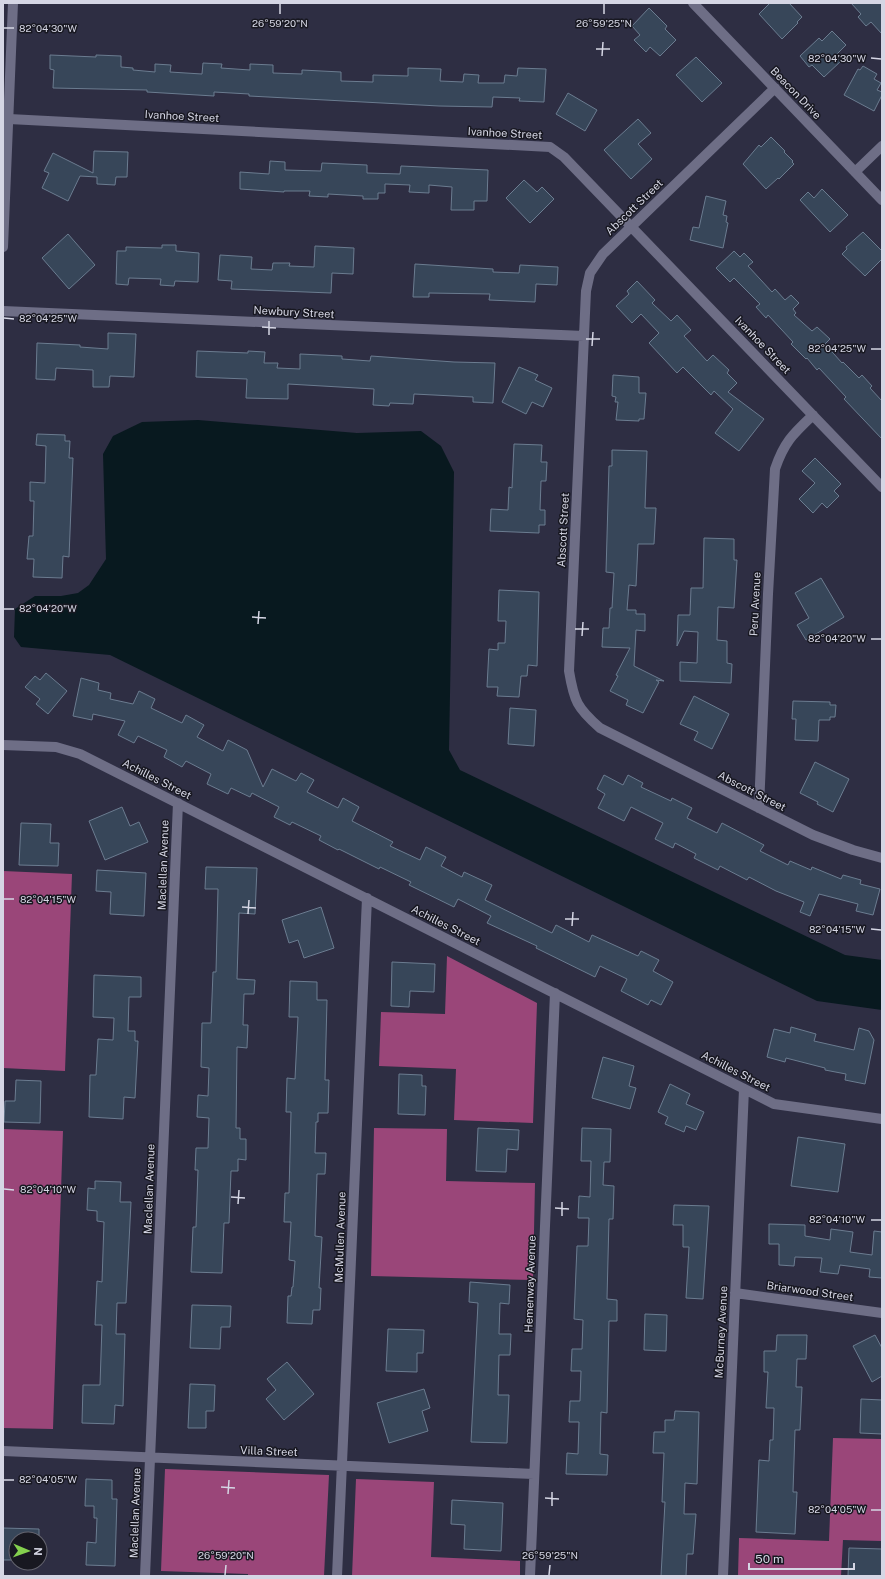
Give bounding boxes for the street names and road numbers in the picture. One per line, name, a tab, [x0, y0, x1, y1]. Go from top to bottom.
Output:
street label: Beacon Drive	[768, 65, 824, 121]
street label: Ivanhoe Street	[144, 108, 220, 124]
street label: Ivanhoe Street	[467, 125, 543, 141]
street label: Abscott Street	[603, 177, 665, 237]
street label: Newbury Street	[253, 304, 335, 320]
street label: Ivanhoe Street	[733, 314, 793, 376]
street label: Abscott Street	[555, 492, 571, 568]
street label: Peru Avenue	[747, 572, 763, 636]
street label: Achilles Street	[121, 757, 193, 801]
street label: Abscott Street	[716, 769, 788, 813]
street label: Maclellan Avenue	[155, 820, 171, 910]
street label: Achilles Street	[410, 903, 482, 947]
street label: Achilles Street	[700, 1049, 772, 1093]
street label: Maclellan Avenue	[141, 1144, 157, 1234]
street label: McMullen Avenue	[332, 1191, 348, 1283]
street label: Hemenway Avenue	[522, 1235, 538, 1333]
street label: Briarwood Street	[766, 1279, 854, 1303]
street label: McBurney Avenue	[713, 1285, 729, 1379]
street label: Villa Street	[240, 1444, 298, 1458]
street label: Maclellan Avenue	[127, 1468, 143, 1558]

